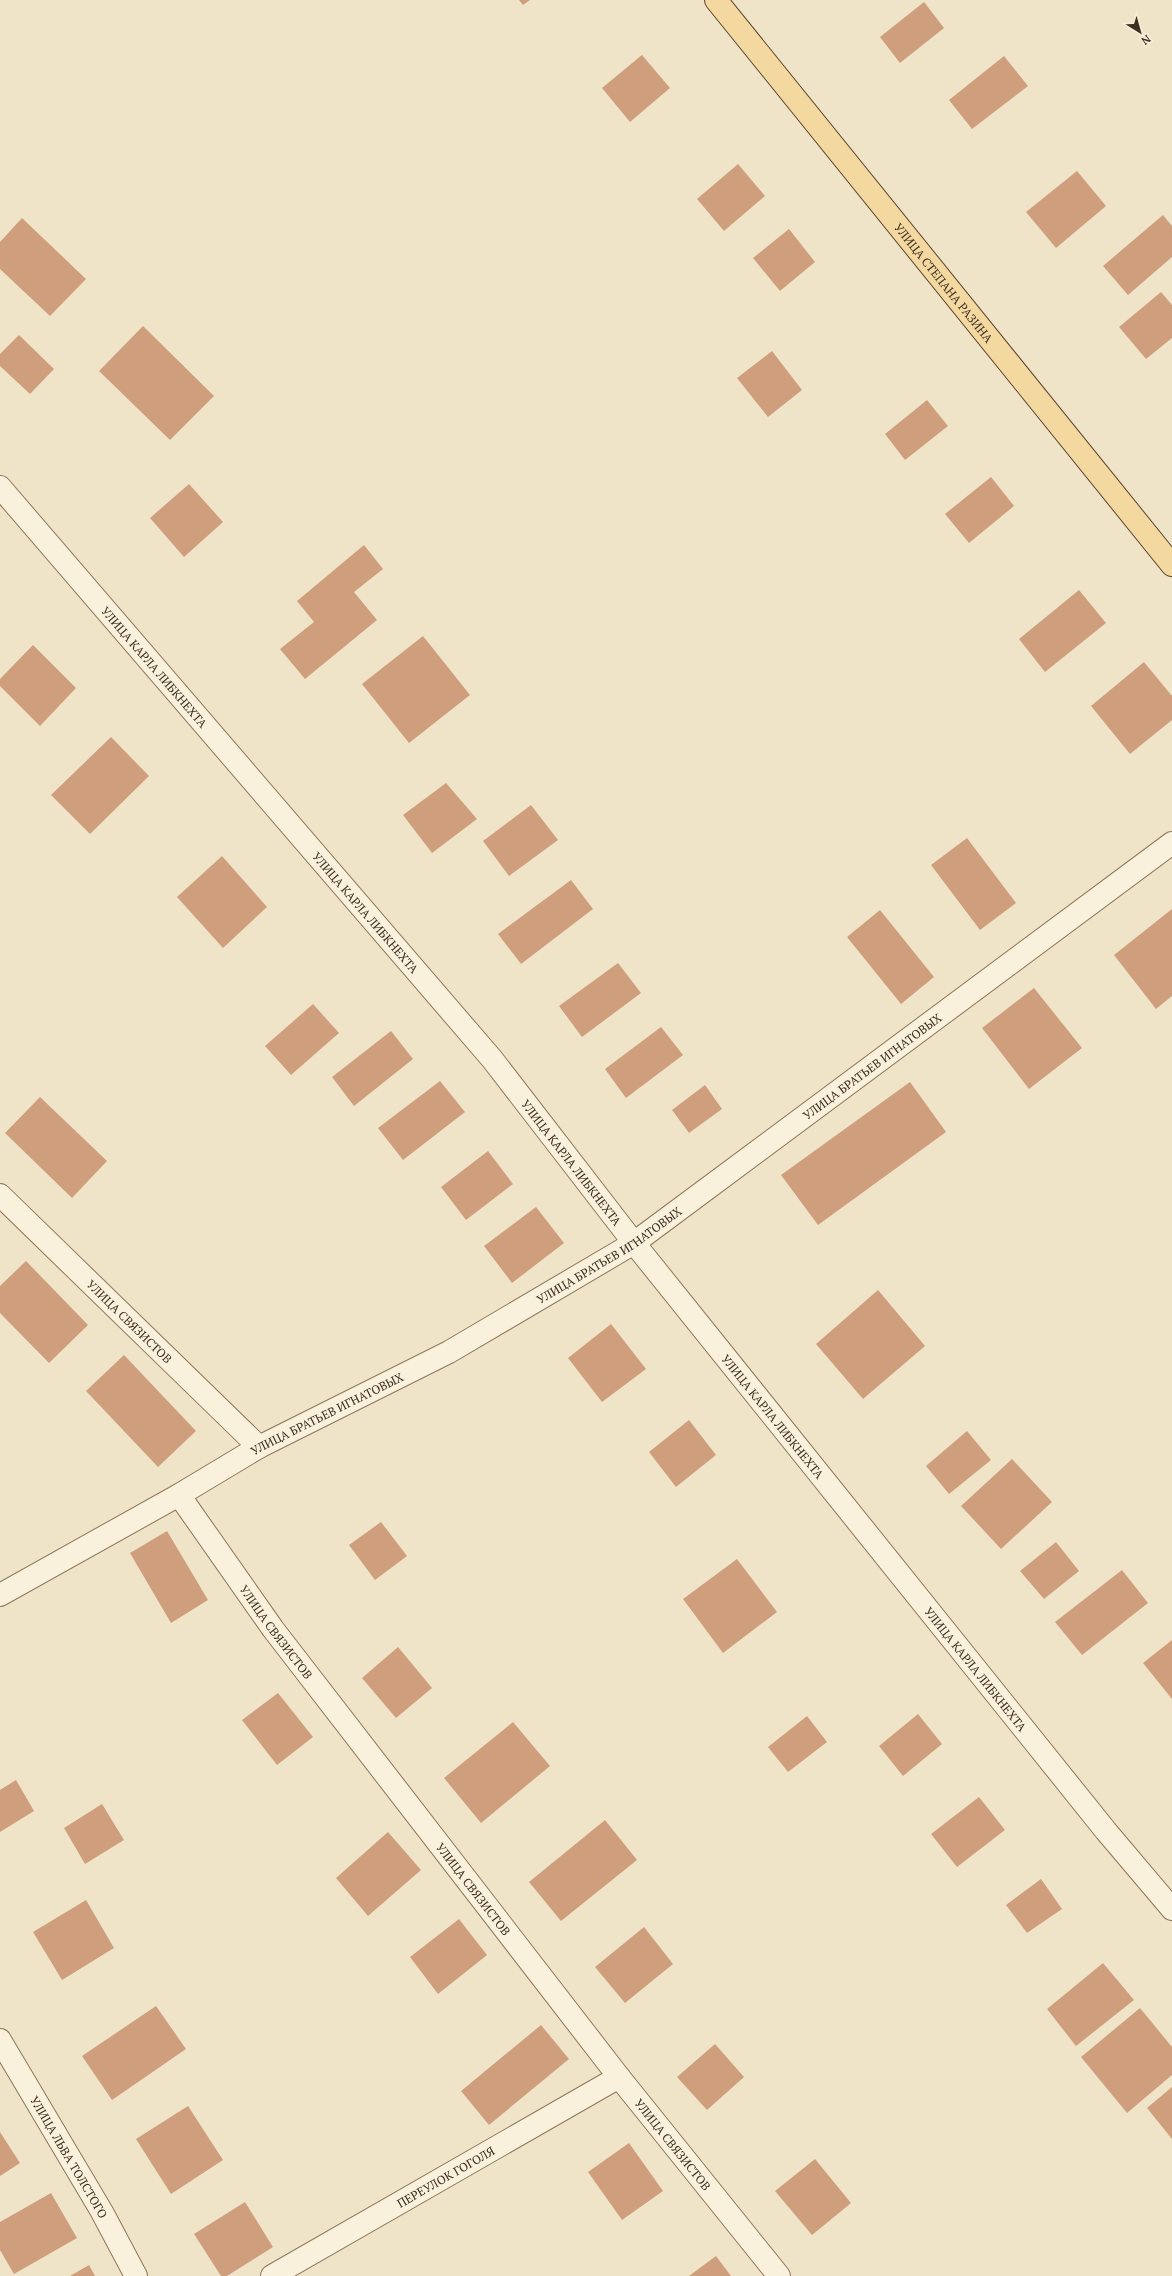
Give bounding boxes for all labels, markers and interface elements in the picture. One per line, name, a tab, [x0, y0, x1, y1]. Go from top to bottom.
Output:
north arrow	[1120, 12, 1160, 52]
text: N	[1138, 32, 1154, 48]
street label: УЛИЦА СТЕПАНА РАЗИНА	[891, 220, 997, 346]
street label: УЛИЦА КАРЛА ЛИБКНЕХТА	[98, 603, 211, 731]
street label: УЛИЦА КАРЛА ЛИБКНЕХТА	[310, 849, 423, 977]
street label: УЛИЦА БРАТЬЕВ ИГНАТОВЫХ	[800, 1010, 944, 1123]
street label: УЛИЦА КАРЛА ЛИБКНЕХТА	[518, 1096, 626, 1229]
street label: УЛИЦА БРАТЬЕВ ИГНАТОВЫХ	[534, 1203, 684, 1306]
street label: УЛИЦА СВЯЗИСТОВ	[84, 1276, 175, 1366]
street label: УЛИЦА КАРЛА ЛИБКНЕХТА	[719, 1351, 828, 1482]
street label: УЛИЦА БРАТЬЕВ ИГНАТОВЫХ	[248, 1369, 406, 1458]
street label: УЛИЦА СВЯЗИСТОВ	[237, 1582, 316, 1682]
street label: УЛИЦА КАРЛА ЛИБКНЕХТА	[921, 1604, 1031, 1735]
street label: УЛИЦА СВЯЗИСТОВ	[433, 1840, 514, 1938]
street label: УЛИЦА ЛЬВА ТОЛСТОГО	[27, 2093, 111, 2221]
street label: УЛИЦА СВЯЗИСТОВ	[632, 2095, 714, 2193]
street label: ПЕРЕУЛОК ГОГОЛЯ	[394, 2142, 497, 2210]

